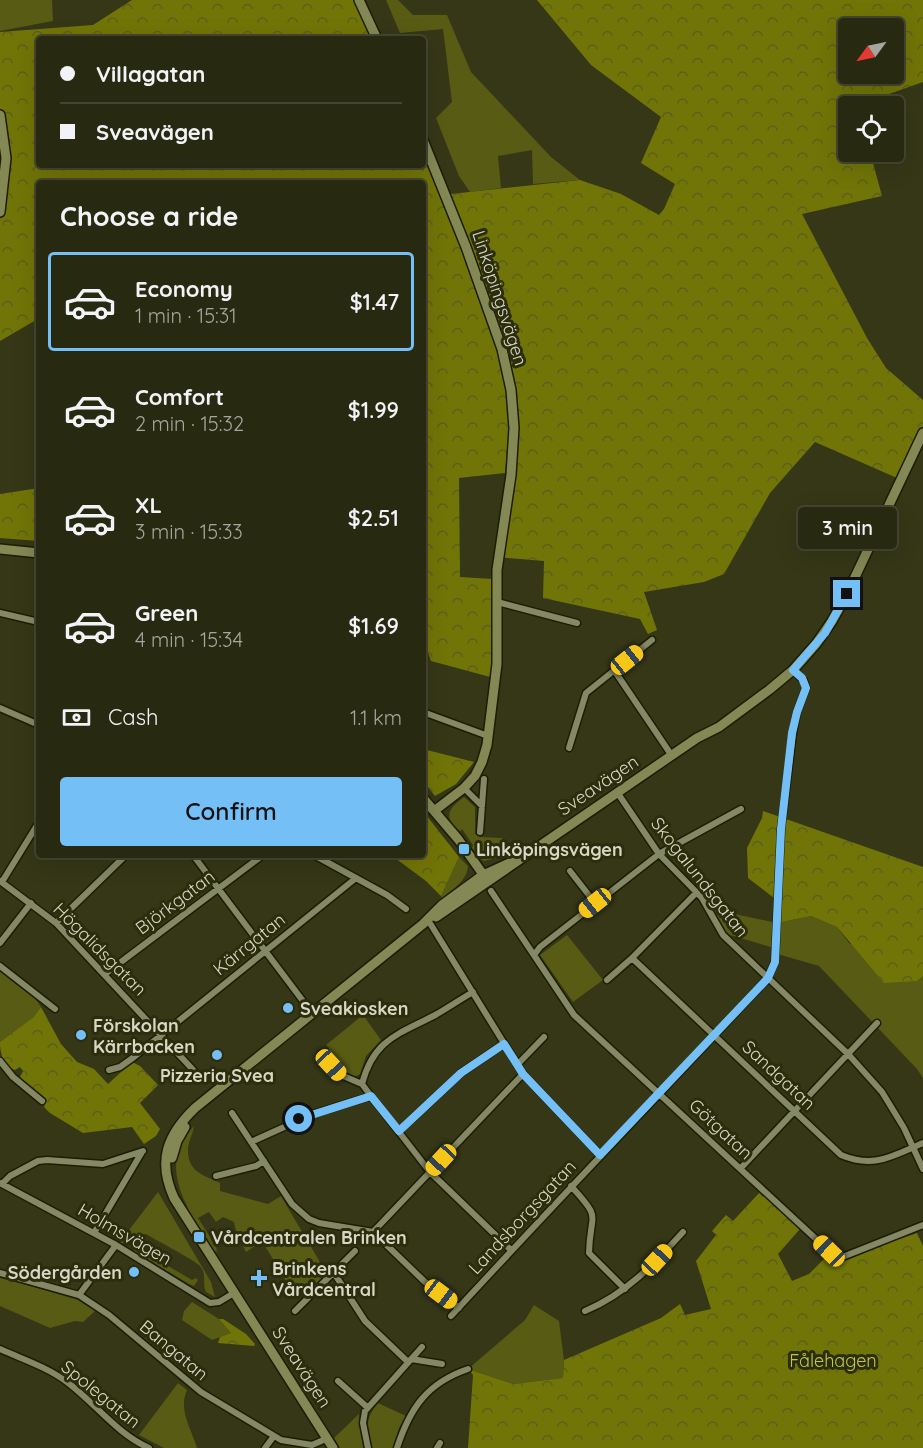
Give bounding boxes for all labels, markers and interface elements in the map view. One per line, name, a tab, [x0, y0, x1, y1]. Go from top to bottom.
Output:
north arrow	[838, 18, 904, 84]
map controls	[838, 18, 904, 162]
text: Villagatan	[96, 60, 205, 88]
button: locate	[838, 96, 904, 162]
text: Sveavägen	[96, 118, 214, 146]
text: Choose a ride	[60, 199, 238, 233]
street label: Linköpingsvägen	[467, 227, 533, 369]
icon: car	[63, 275, 117, 329]
text: Economy	[135, 275, 233, 303]
text: $1.47	[350, 288, 399, 316]
text: 1 min · 15:31	[135, 303, 237, 328]
icon: car	[63, 383, 117, 437]
text: Comfort	[135, 383, 224, 411]
text: $1.99	[348, 396, 399, 424]
text: 2 min · 15:32	[135, 411, 244, 436]
icon: car	[63, 491, 117, 545]
text: XL	[135, 491, 162, 519]
text: $2.51	[348, 504, 399, 532]
callout: 3 min	[798, 507, 896, 549]
text: 3 min	[822, 515, 873, 540]
text: 3 min · 15:33	[135, 519, 243, 544]
route end	[833, 580, 860, 607]
icon: car	[63, 599, 117, 653]
text: Green	[135, 599, 198, 627]
text: $1.69	[348, 612, 399, 640]
text: 4 min · 15:34	[135, 627, 243, 652]
car	[607, 642, 647, 678]
icon: cash	[60, 701, 93, 734]
text: Cash	[108, 703, 159, 731]
text: 1.1 km	[350, 705, 402, 730]
street label: Sveavägen	[553, 750, 643, 820]
button: Confirm	[60, 777, 402, 846]
street label: Skogalundsgatan	[646, 812, 754, 942]
place label: Linköpingsvägen	[476, 838, 623, 861]
marker: Linköpingsvägen	[457, 842, 471, 856]
street label: Björkgatan	[131, 865, 219, 939]
car	[575, 885, 615, 921]
street label: Högalidsgatan	[48, 897, 152, 1001]
street label: Kärrgatan	[208, 908, 290, 980]
place label: Sveakiosken	[300, 997, 408, 1020]
marker: Sveakiosken	[281, 1001, 295, 1015]
place label: Förskolan Kärrbacken	[93, 1014, 195, 1058]
marker: Förskolan Kärrbacken	[74, 1028, 88, 1042]
street label: Sandgatan	[738, 1035, 820, 1115]
car	[312, 1046, 350, 1084]
marker: Pizzeria Svea	[210, 1048, 224, 1062]
place label: Pizzeria Svea	[160, 1064, 274, 1087]
street label: Götgatan	[684, 1094, 758, 1164]
route start	[285, 1105, 312, 1132]
car	[422, 1141, 460, 1179]
street label: Landsborgsgatan	[463, 1155, 581, 1279]
street label: Holmsvägen	[74, 1198, 176, 1270]
place label: Vårdcentralen Brinken	[211, 1226, 407, 1249]
marker: Vårdcentralen Brinken	[192, 1230, 206, 1244]
car	[810, 1232, 848, 1270]
car	[638, 1241, 676, 1279]
place label: Brinkens Vårdcentral	[272, 1257, 376, 1301]
place label: Södergården	[8, 1261, 122, 1284]
marker: Södergården	[127, 1265, 141, 1279]
marker: Brinkens Vårdcentral	[250, 1269, 268, 1287]
car	[421, 1276, 461, 1312]
street label: Bangatan	[135, 1315, 213, 1385]
street label: Sveavägen	[267, 1322, 337, 1412]
park label: Fålehagen	[789, 1349, 877, 1372]
street label: Spolegatan	[57, 1355, 145, 1433]

